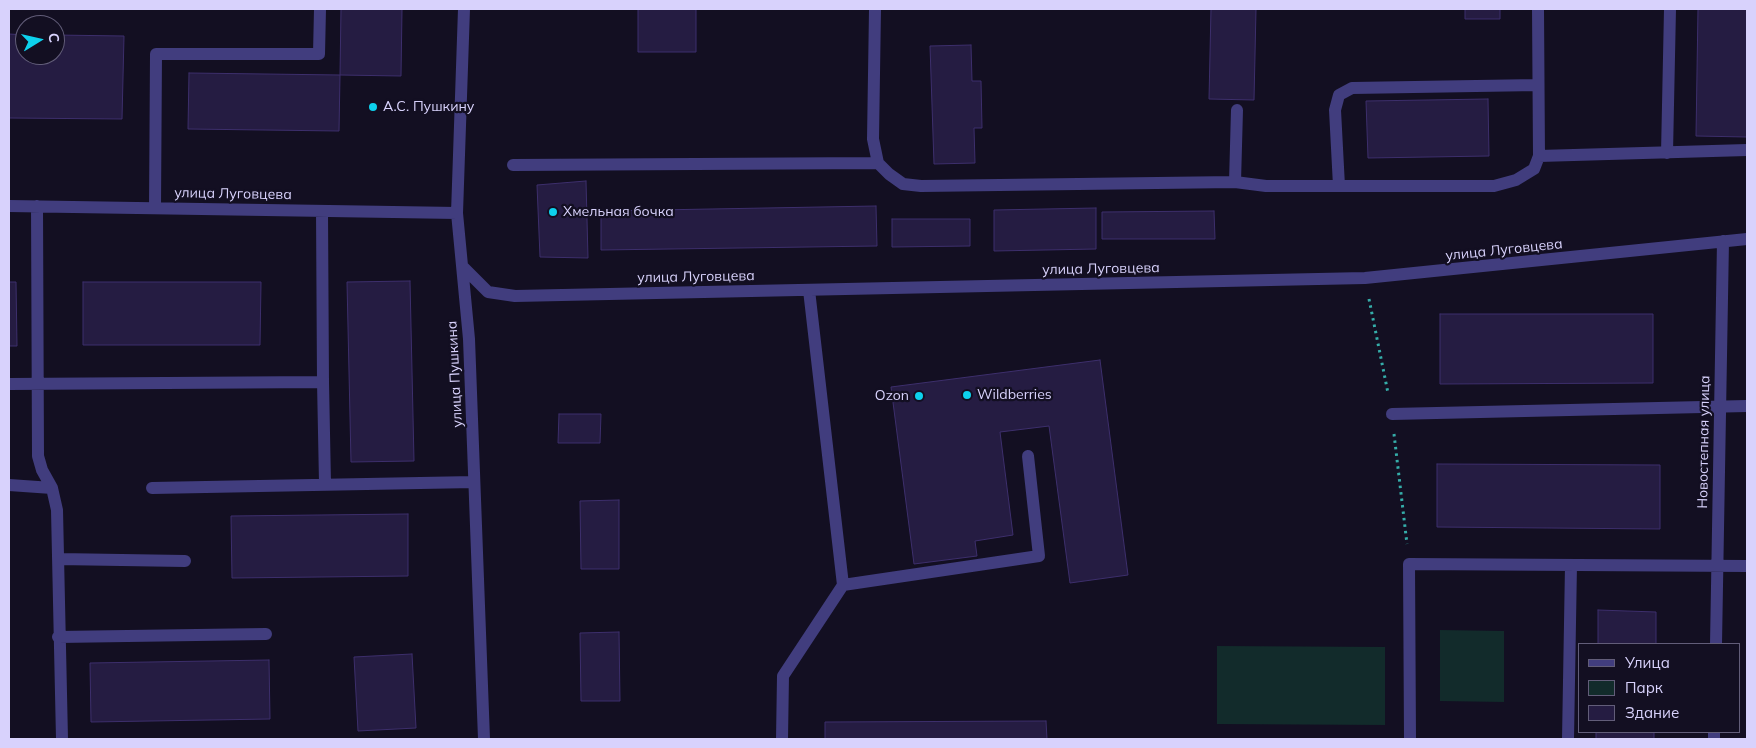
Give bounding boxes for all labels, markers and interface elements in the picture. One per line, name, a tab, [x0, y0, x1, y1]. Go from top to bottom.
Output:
north arrow	[15, 15, 65, 65]
text: С	[44, 32, 63, 44]
place label: А.С. Пушкину	[383, 99, 474, 115]
marker: А.С. Пушкину	[367, 101, 379, 113]
street label: улица Луговцева	[174, 185, 292, 203]
place label: Хмельная бочка	[563, 204, 674, 220]
marker: Хмельная бочка	[547, 206, 559, 218]
street label: улица Луговцева	[1445, 236, 1563, 264]
street label: улица Луговцева	[1042, 260, 1160, 278]
street label: улица Луговцева	[637, 268, 755, 286]
street label: улица Пушкина	[444, 320, 466, 428]
street label: Новостепная улица	[1694, 375, 1714, 509]
place label: Wildberries	[977, 387, 1052, 403]
place label: Ozon	[875, 388, 909, 404]
marker: Wildberries	[961, 389, 973, 401]
marker: Ozon	[913, 390, 925, 402]
legend	[1578, 643, 1741, 733]
text: Улица	[1625, 653, 1670, 672]
text: Парк	[1625, 678, 1663, 697]
text: Здание	[1625, 703, 1679, 722]

